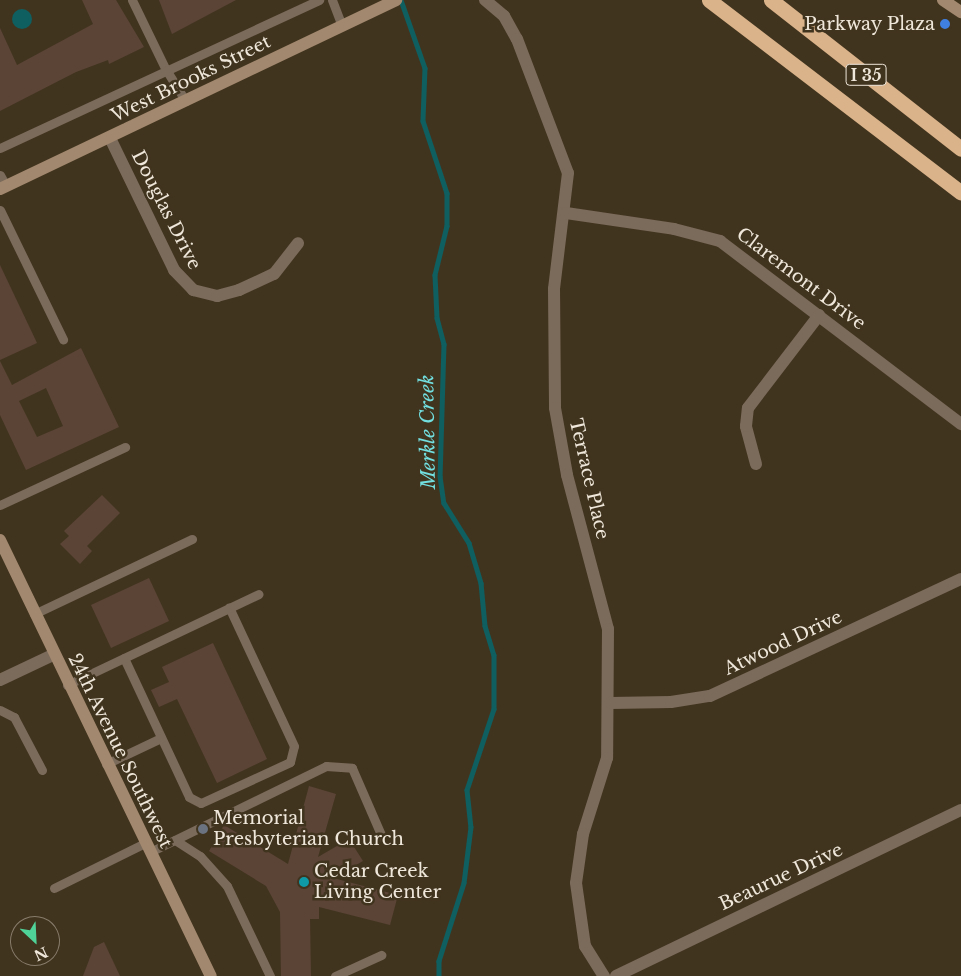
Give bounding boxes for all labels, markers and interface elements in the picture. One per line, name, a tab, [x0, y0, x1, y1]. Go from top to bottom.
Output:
place label: Parkway Plaza	[804, 13, 935, 35]
marker: Parkway Plaza	[939, 18, 951, 30]
street label: West Brooks Street	[108, 31, 274, 127]
road number: I 35	[845, 62, 887, 88]
street label: Douglas Drive	[127, 147, 205, 273]
street label: Claremont Drive	[732, 223, 870, 335]
water label: Merkle Creek	[416, 374, 440, 490]
street label: Terrace Place	[565, 417, 613, 541]
street label: Atwood Drive	[720, 606, 846, 680]
street label: 24th Avenue Southwest	[63, 650, 177, 852]
place label: Memorial Presbyterian Church	[213, 808, 404, 851]
marker: Memorial Presbyterian Church	[197, 823, 209, 835]
street label: Beaurue Drive	[716, 839, 846, 915]
place label: Cedar Creek Living Center	[314, 861, 441, 904]
marker: Cedar Creek Living Center	[298, 876, 310, 888]
north arrow	[10, 916, 60, 966]
text: N	[31, 943, 51, 965]

